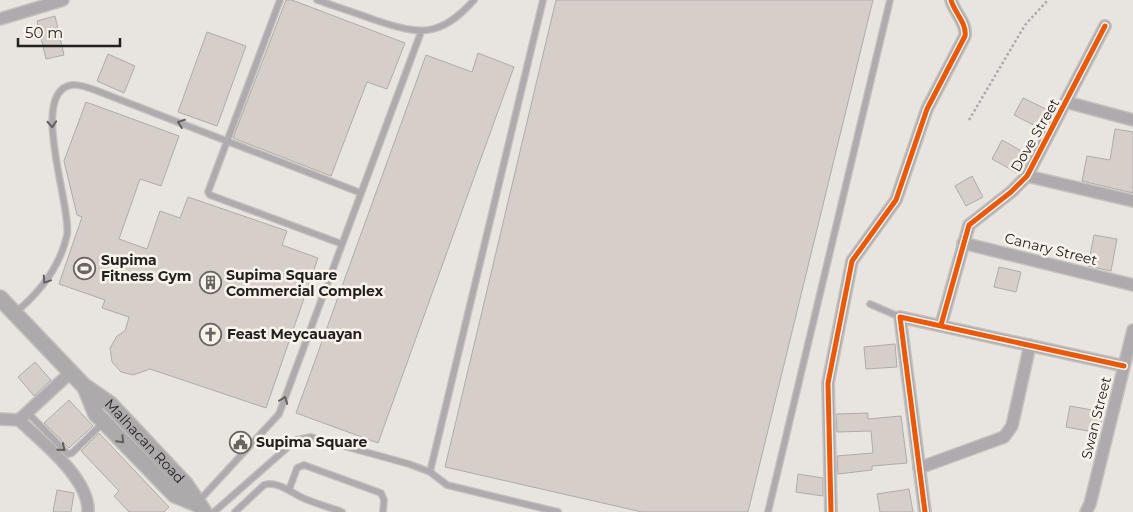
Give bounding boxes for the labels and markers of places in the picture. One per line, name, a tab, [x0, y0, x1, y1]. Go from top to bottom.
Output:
place label: Supima Fitness Gym	[101, 251, 192, 285]
sports icon: Supima Fitness Gym	[73, 256, 97, 280]
place label: Supima Square Commercial Complex	[226, 266, 384, 300]
building icon: Supima Square Commercial Complex	[198, 271, 222, 295]
church icon: Feast Meycauayan	[199, 322, 223, 346]
place label: Feast Meycauayan	[227, 325, 362, 343]
public building icon: Supima Square	[228, 430, 252, 454]
place label: Supima Square	[256, 433, 367, 451]

